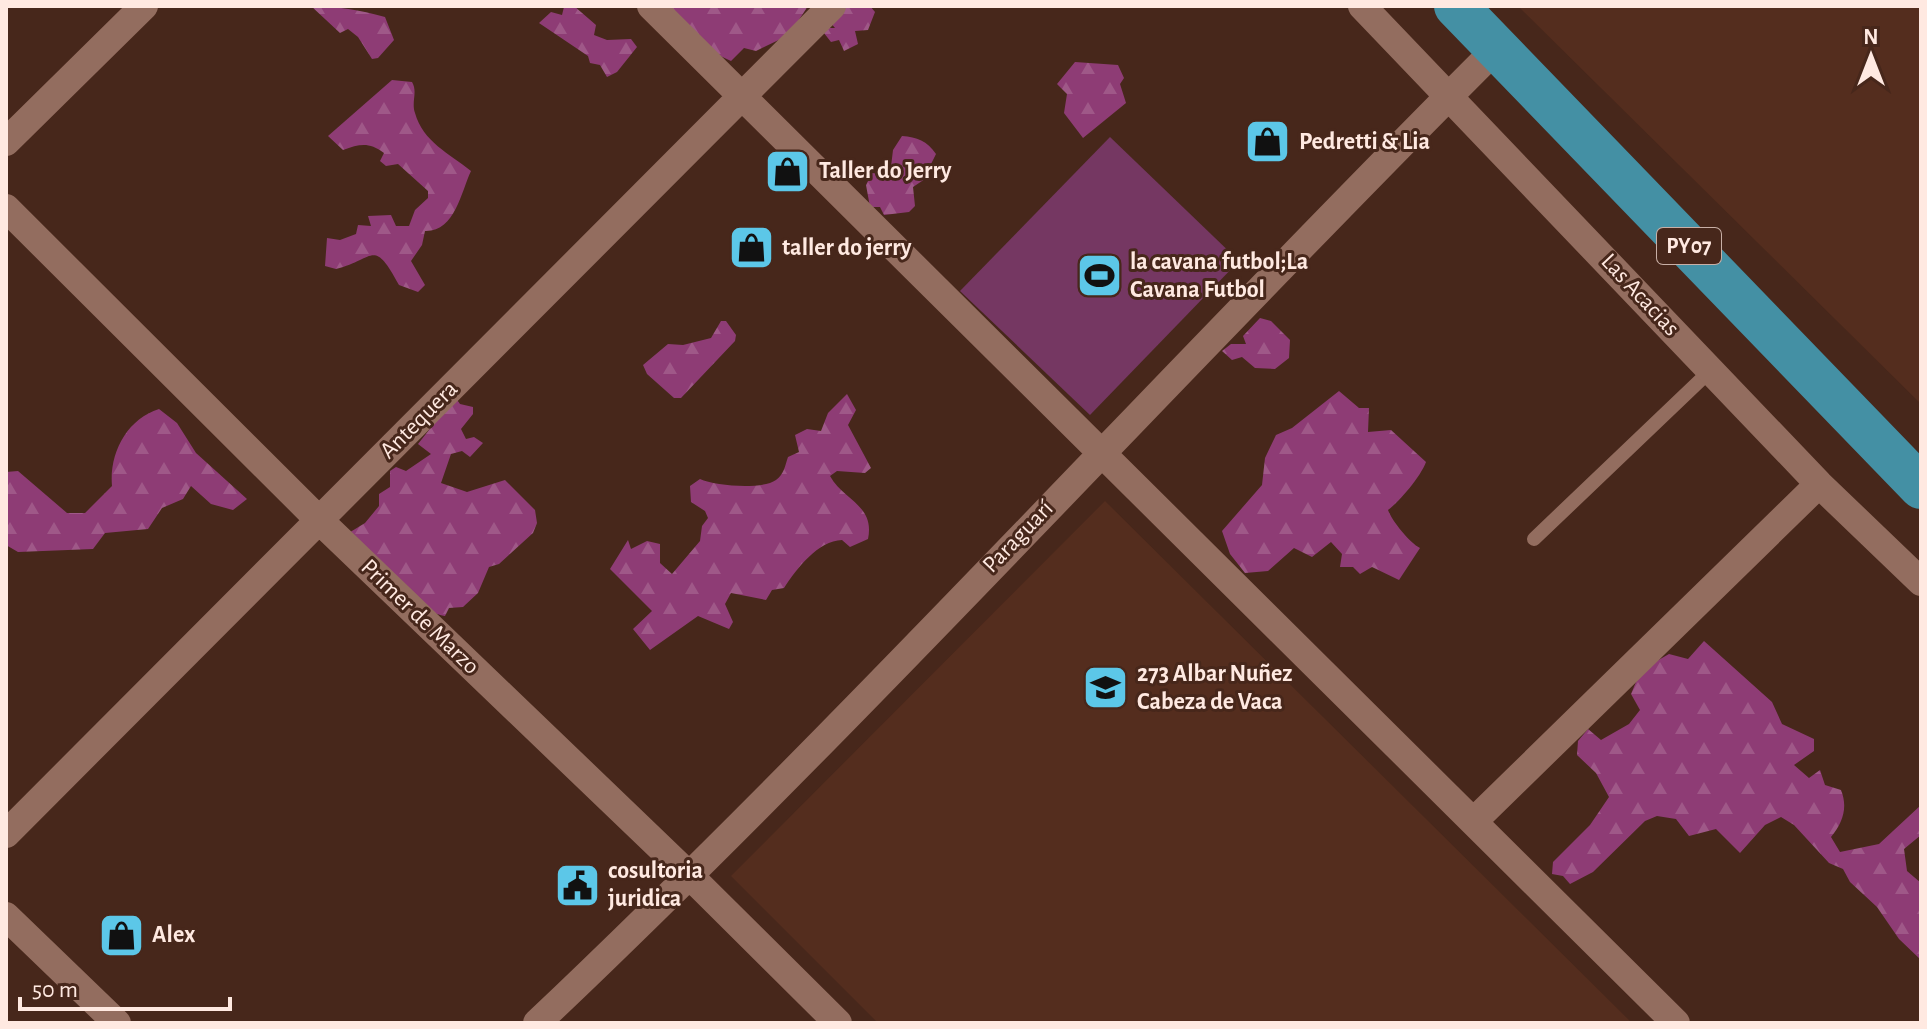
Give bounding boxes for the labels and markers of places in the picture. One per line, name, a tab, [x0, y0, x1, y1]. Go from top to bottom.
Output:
shop icon: Pedretti & Lia	[1244, 118, 1292, 166]
place label: Pedretti & Lia	[1299, 130, 1430, 154]
shop icon: Taller do Jerry	[764, 147, 812, 195]
place label: Taller do Jerry	[819, 159, 952, 183]
shop icon: taller do jerry	[727, 224, 775, 272]
place label: taller do jerry	[782, 236, 912, 260]
place label: la cavana futbol;La Cavana Futbol	[1130, 250, 1308, 302]
sports icon: la cavana futbol;La Cavana Futbol	[1075, 252, 1123, 300]
place label: 273 Albar Nuñez Cabeza de Vaca	[1137, 662, 1293, 714]
school or university icon: 273 Albar Nuñez Cabeza de Vaca	[1082, 664, 1130, 712]
place label: cosultoria juridica	[608, 859, 703, 911]
public building icon: cosultoria juridica	[553, 861, 601, 909]
shop icon: Alex	[97, 911, 145, 959]
place label: Alex	[152, 923, 195, 947]

